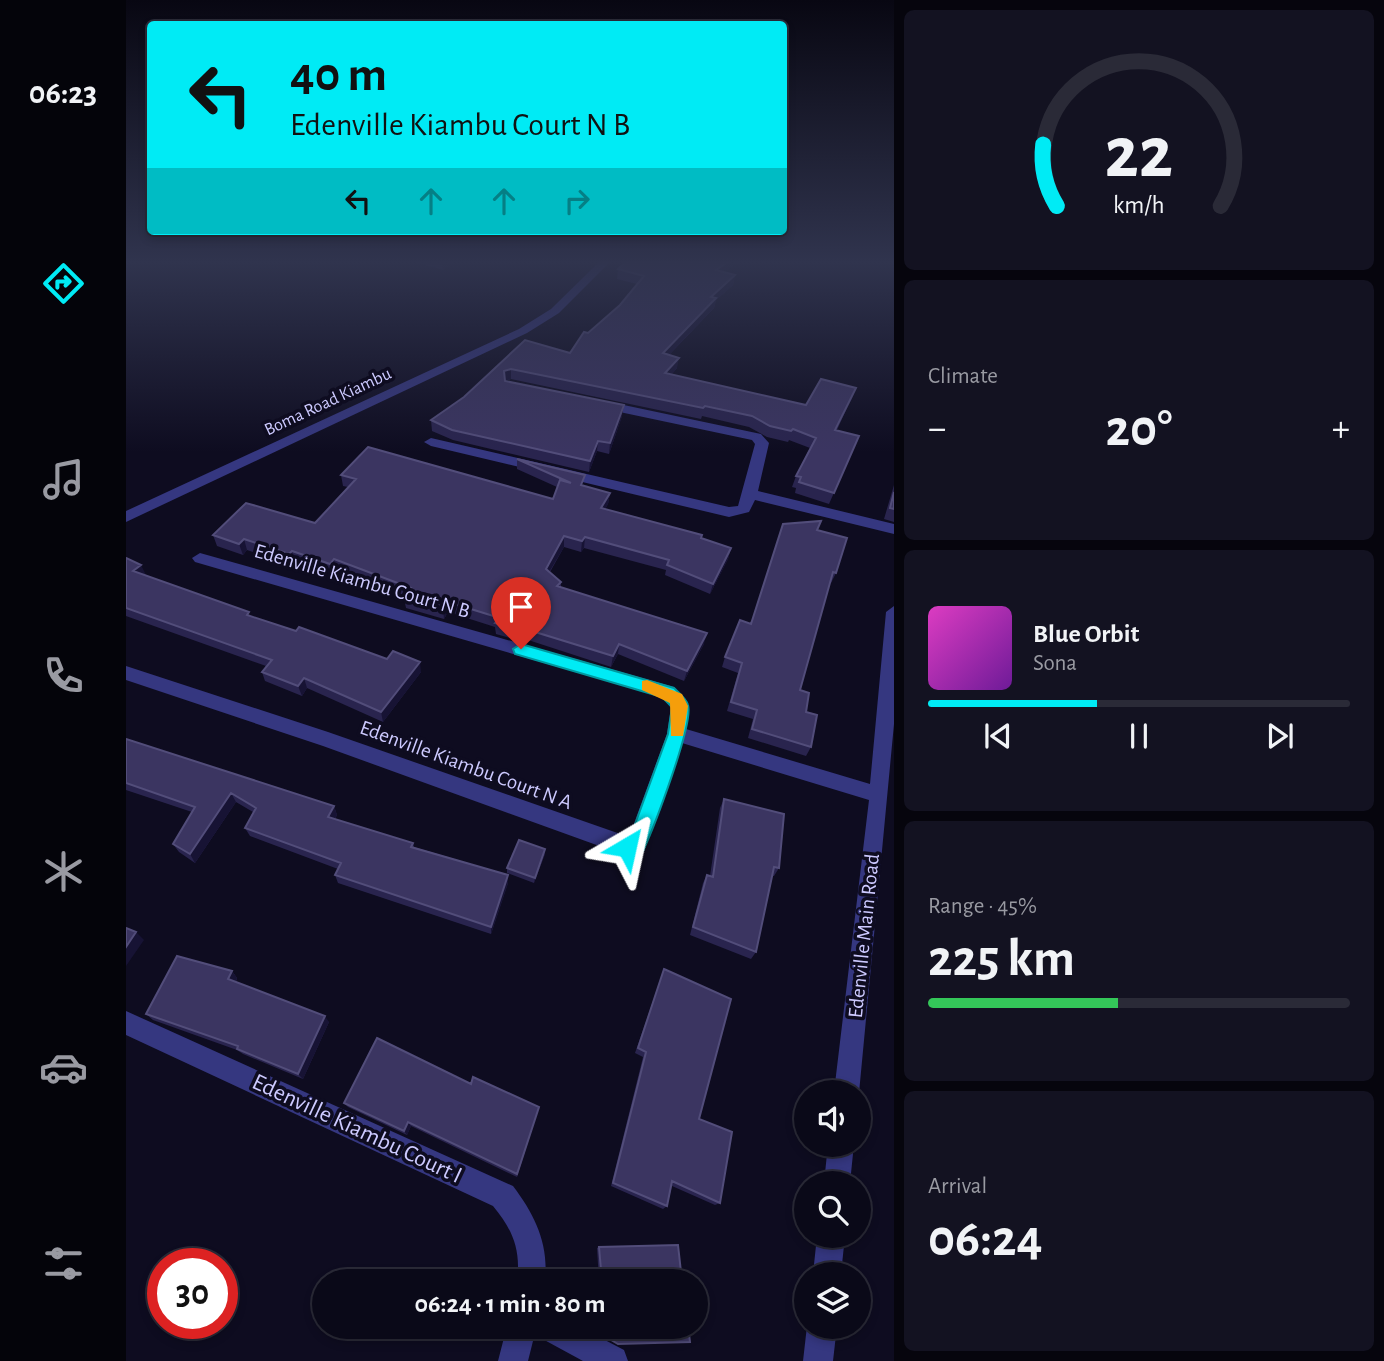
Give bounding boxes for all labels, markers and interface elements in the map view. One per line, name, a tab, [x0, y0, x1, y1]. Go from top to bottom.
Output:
icon: left	[175, 49, 266, 140]
text: 40 m	[290, 51, 387, 100]
text: 06:23	[29, 77, 97, 109]
text: Edenville Kiambu Court N B	[290, 109, 630, 141]
text: 22	[1105, 118, 1173, 191]
icon: left	[339, 182, 377, 220]
icon: ahead	[412, 182, 450, 220]
icon: ahead	[485, 182, 523, 220]
icon: right	[558, 182, 596, 220]
text: km/h	[1113, 193, 1165, 218]
icon: directions	[39, 259, 88, 308]
street label: Boma Road Kiambu	[262, 365, 394, 439]
text: Climate	[928, 365, 998, 388]
text: 20°	[1106, 403, 1172, 455]
text: −	[928, 410, 946, 448]
text: +	[1332, 410, 1350, 448]
icon: music	[39, 455, 88, 504]
street label: Edenville Kiambu Court N B	[252, 540, 472, 622]
pin	[491, 577, 551, 649]
icon: arrive	[502, 588, 540, 626]
text: Blue Orbit	[1033, 621, 1139, 647]
icon: phone	[39, 651, 88, 700]
text: Sona	[1033, 652, 1077, 675]
street label: Edenville Kiambu Court N A	[357, 717, 575, 813]
icon: previous	[979, 717, 1017, 755]
icon: pause	[1120, 717, 1158, 755]
icon: next	[1261, 717, 1299, 755]
position arrow	[590, 810, 664, 884]
icon: climate	[39, 847, 88, 896]
street label: Edenville Main Road	[845, 853, 883, 1019]
text: Range · 45%	[928, 895, 1037, 918]
text: 225 km	[928, 933, 1075, 985]
icon: car	[39, 1043, 88, 1092]
street label: Edenville Kiambu Court I	[248, 1070, 466, 1188]
map controls	[794, 1080, 871, 1339]
button: sound	[794, 1080, 871, 1157]
button: search	[794, 1171, 871, 1248]
text: Arrival	[928, 1175, 987, 1198]
text: 06:24	[928, 1213, 1043, 1265]
icon: filters	[39, 1239, 88, 1288]
speed limit sign: 30	[147, 1248, 238, 1339]
button: layers	[794, 1262, 871, 1339]
text: 06:24 · 1 min · 80 m	[414, 1291, 606, 1317]

